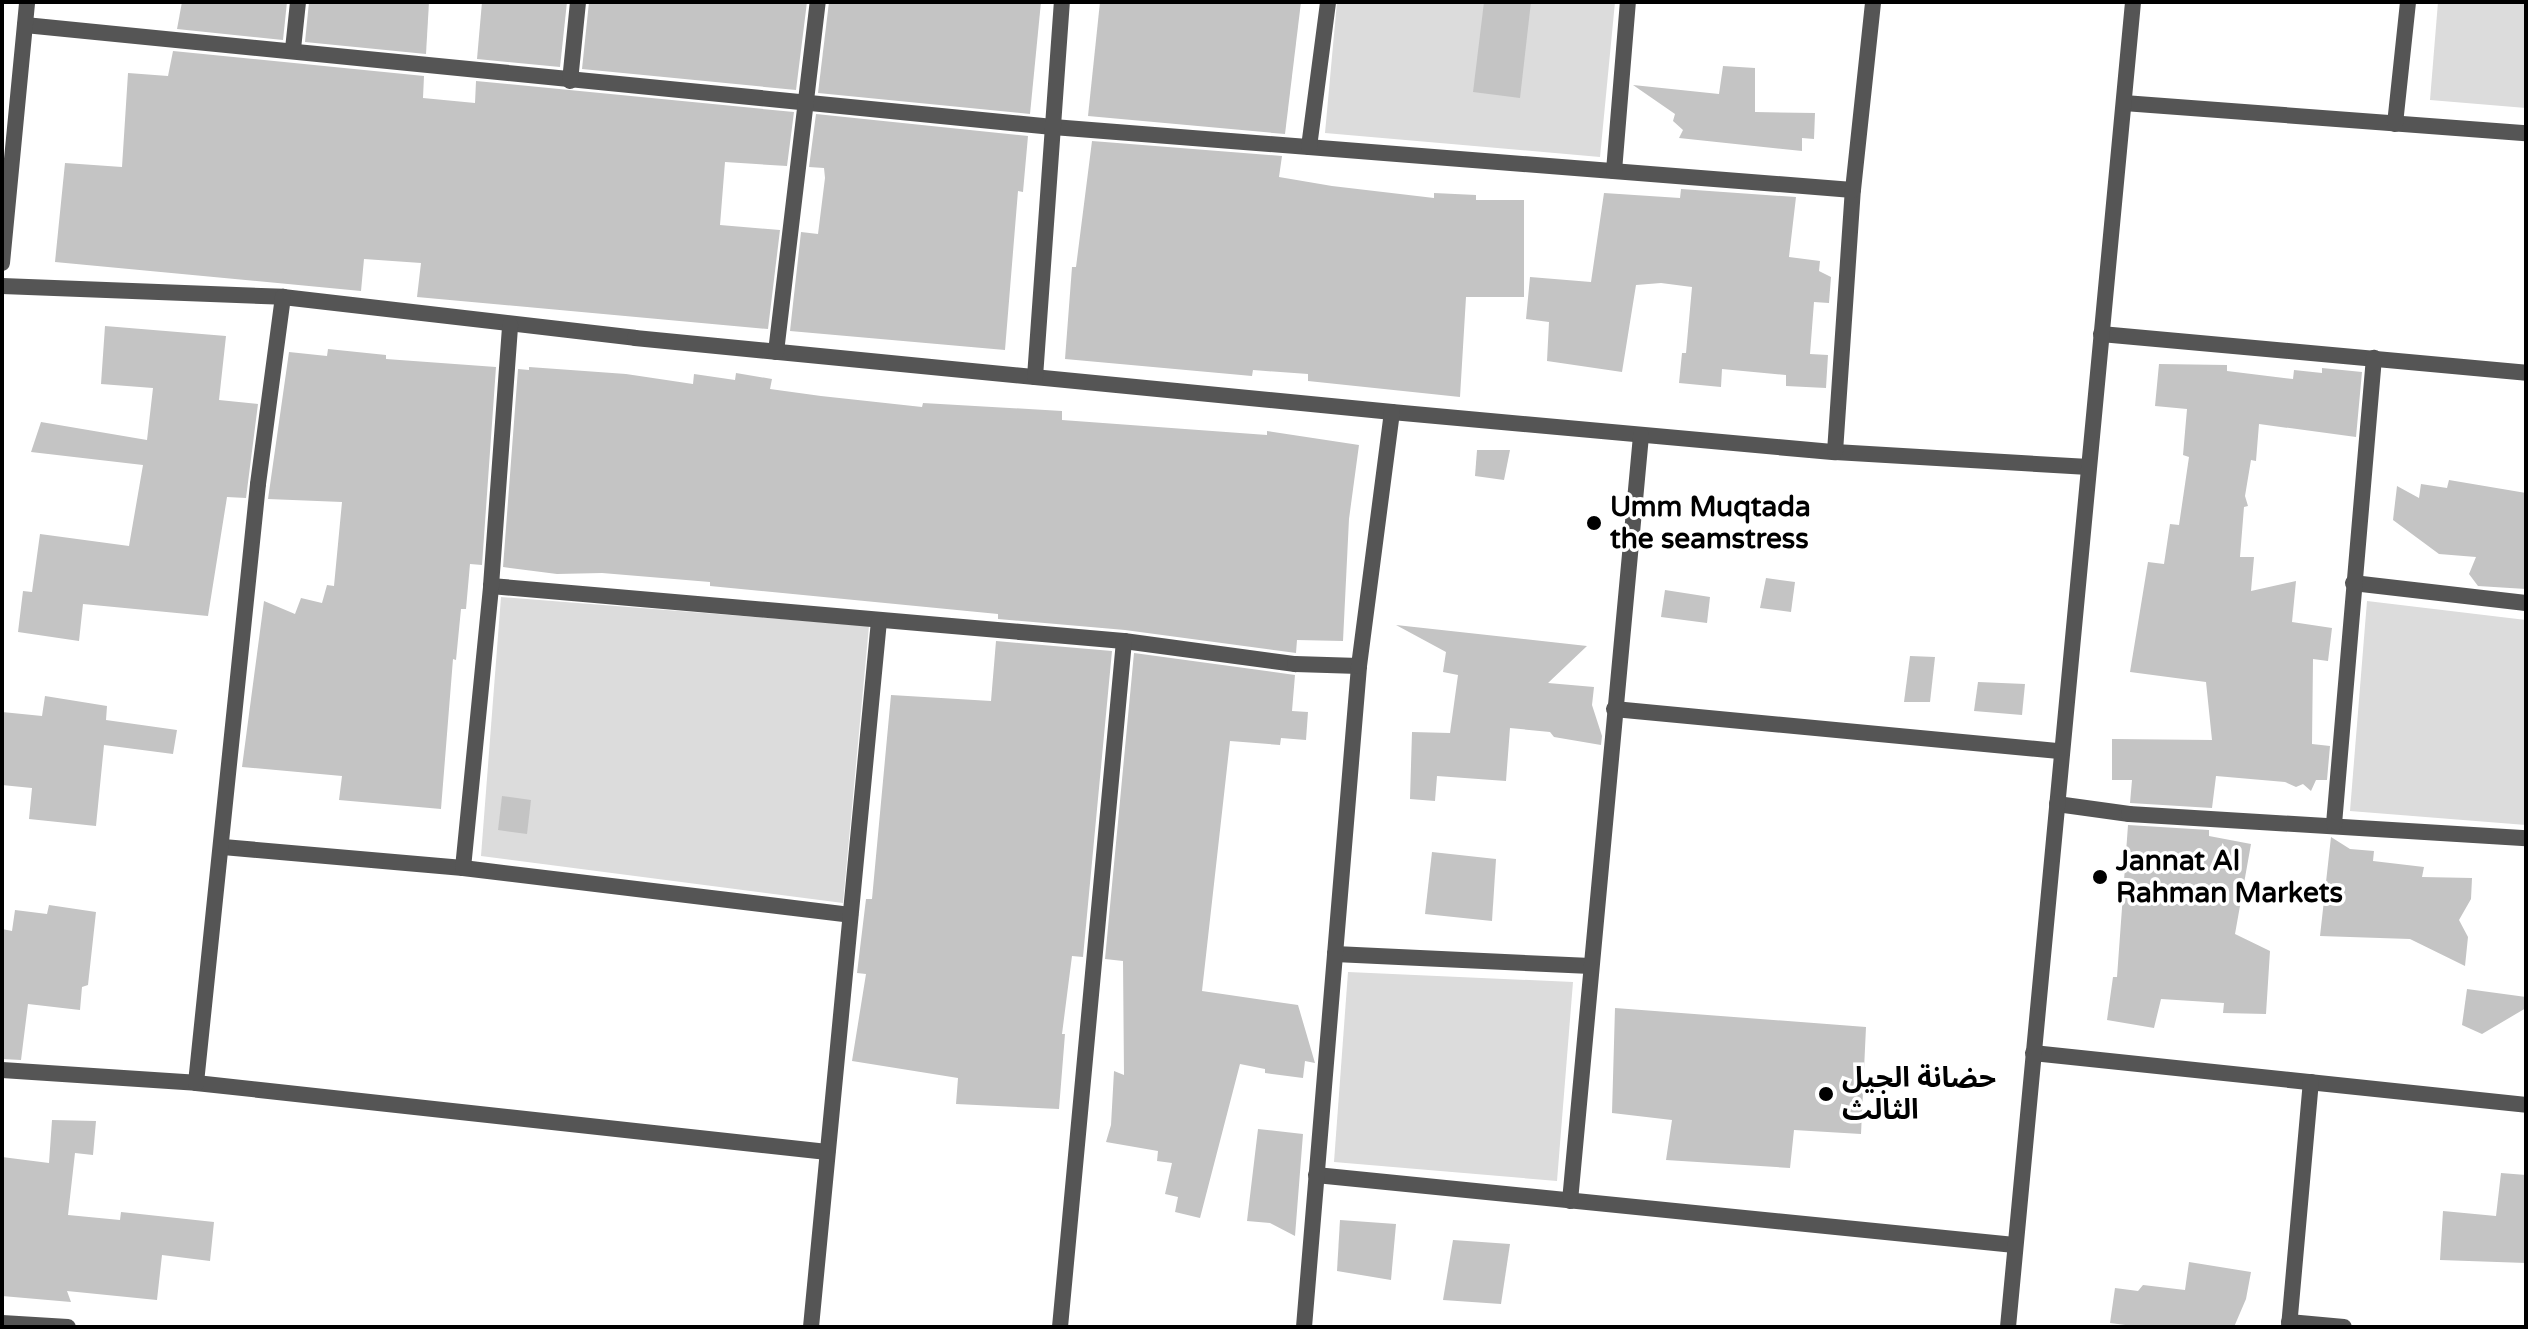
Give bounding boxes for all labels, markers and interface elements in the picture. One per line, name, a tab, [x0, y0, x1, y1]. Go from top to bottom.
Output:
place label: Umm Muqtada the seamstress	[1610, 490, 1811, 556]
marker: Umm Muqtada the seamstress	[1585, 514, 1603, 532]
place label: Jannat Al Rahman Markets	[2116, 844, 2343, 910]
marker: Jannat Al Rahman Markets	[2091, 868, 2109, 886]
place label: حضانة الجيل الثالث	[1842, 1061, 1996, 1127]
marker: حضانة الجيل الثالث	[1817, 1085, 1835, 1103]

